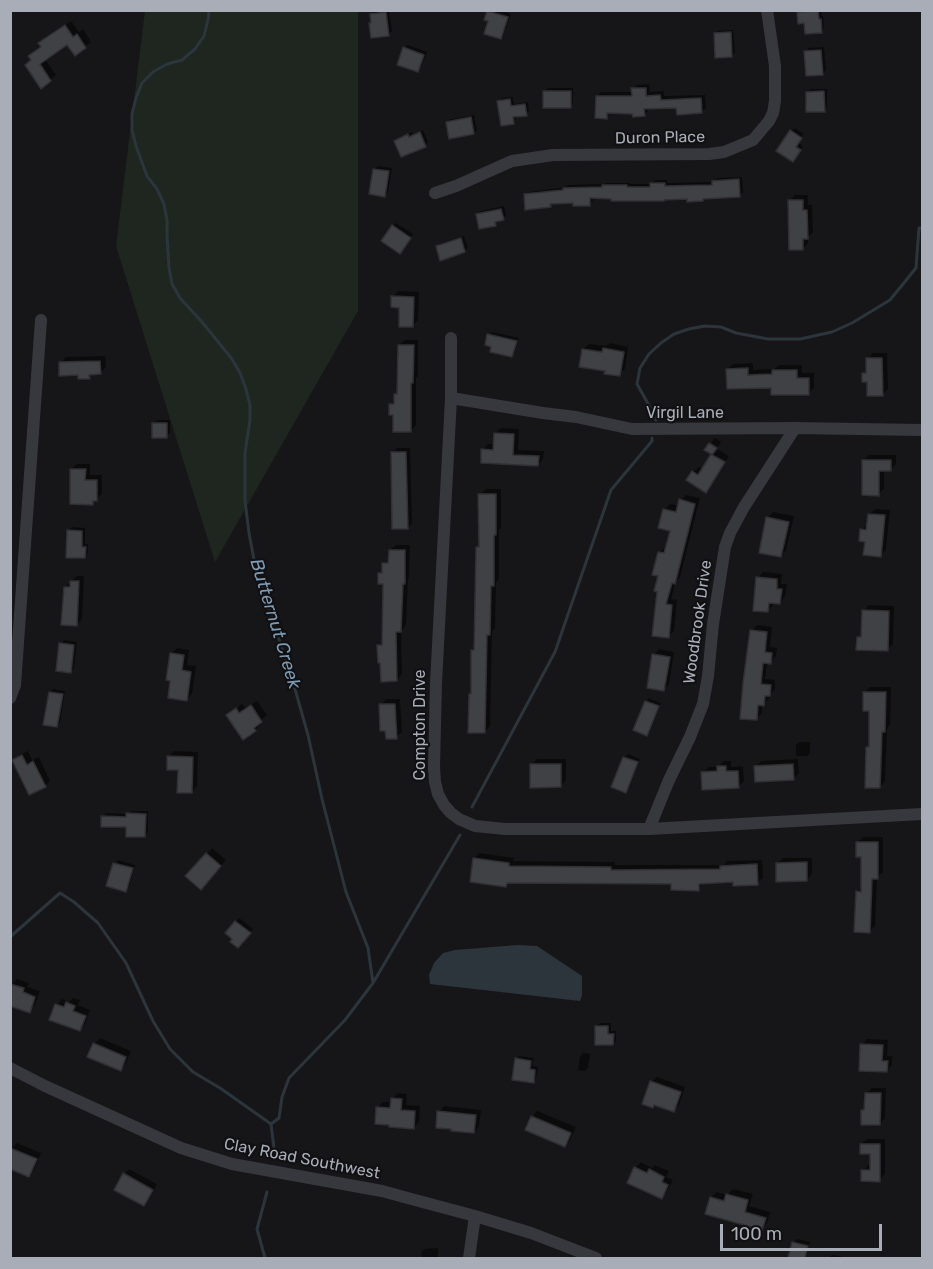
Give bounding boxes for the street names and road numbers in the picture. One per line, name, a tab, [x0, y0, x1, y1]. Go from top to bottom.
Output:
street label: Duron Place	[615, 128, 705, 148]
street label: Virgil Lane	[646, 403, 724, 423]
street label: Woodbrook Drive	[680, 559, 716, 685]
street label: Compton Drive	[410, 669, 430, 781]
street label: Clay Road Southwest	[222, 1134, 382, 1184]

